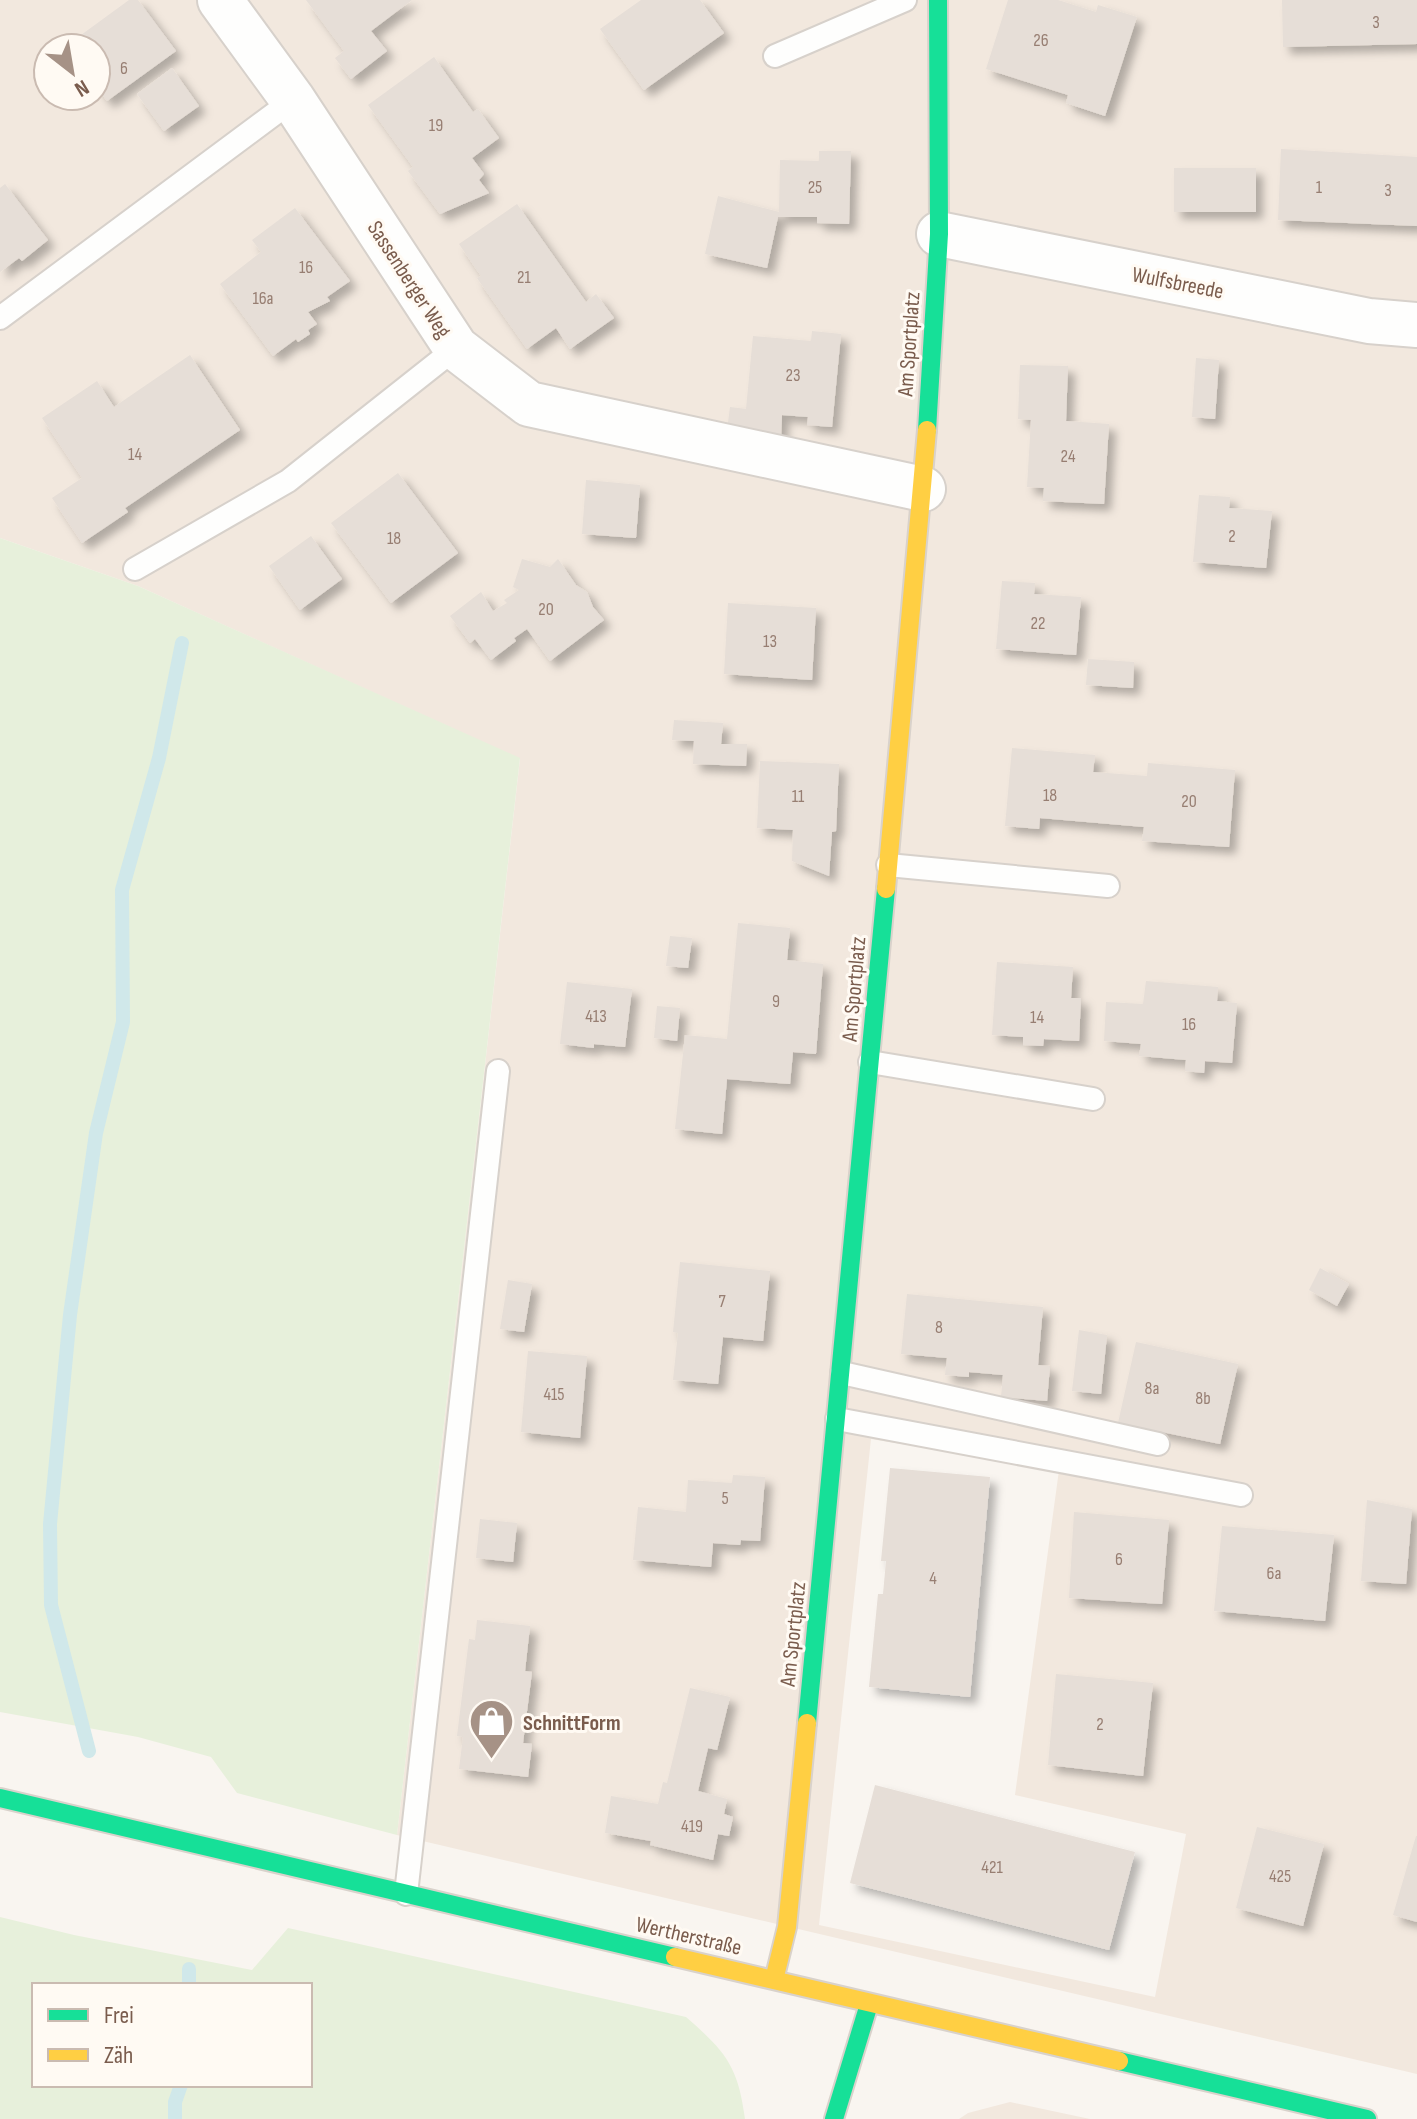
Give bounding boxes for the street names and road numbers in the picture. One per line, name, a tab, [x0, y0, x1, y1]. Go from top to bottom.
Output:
street label: Sassenberger Weg	[361, 216, 457, 344]
street label: Wulfsbreede	[1130, 261, 1226, 306]
street label: Am Sportplatz	[892, 291, 927, 398]
street label: Am Sportplatz	[836, 936, 873, 1044]
street label: Am Sportplatz	[774, 1581, 812, 1689]
street label: Wertherstraße	[633, 1911, 744, 1962]

